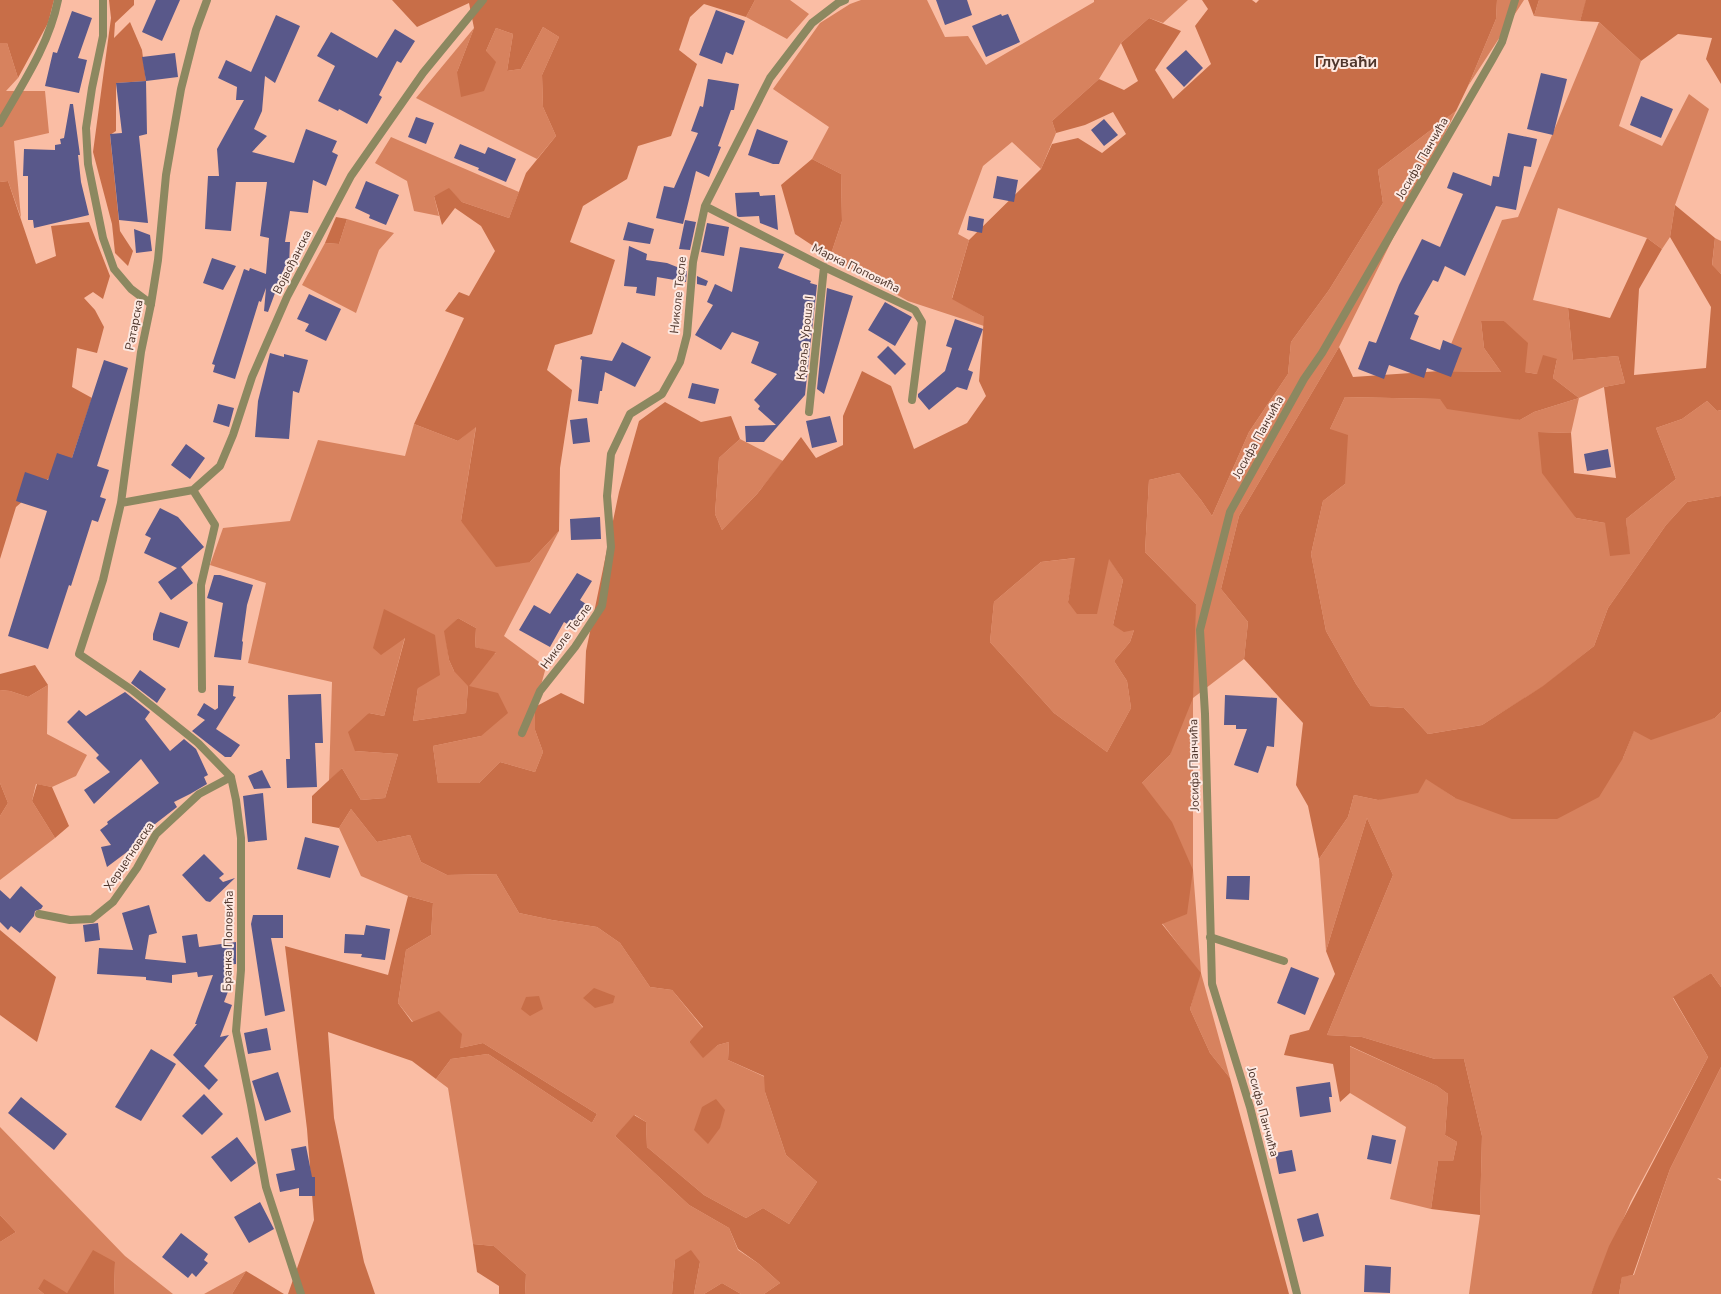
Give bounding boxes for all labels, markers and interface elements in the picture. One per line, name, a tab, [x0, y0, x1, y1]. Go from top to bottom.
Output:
district label: Глуваћи	[1315, 51, 1377, 73]
street label: Јосифа Панчића	[1392, 114, 1452, 203]
street label: Војвођанска	[269, 227, 315, 297]
street label: Марка Поповића	[809, 240, 903, 296]
street label: Николе Тесле	[666, 256, 690, 334]
street label: Краља Уроша I	[793, 295, 817, 381]
street label: Ратарска	[121, 298, 147, 352]
street label: Јосифа Панчића	[1228, 393, 1287, 482]
street label: Николе Тесле	[537, 600, 595, 672]
street label: Јосифа Панчића	[1185, 719, 1203, 812]
street label: Херцегновска	[100, 819, 158, 893]
street label: Бранка Поповића	[219, 890, 237, 992]
street label: Јосифа Панчића	[1243, 1064, 1283, 1159]

